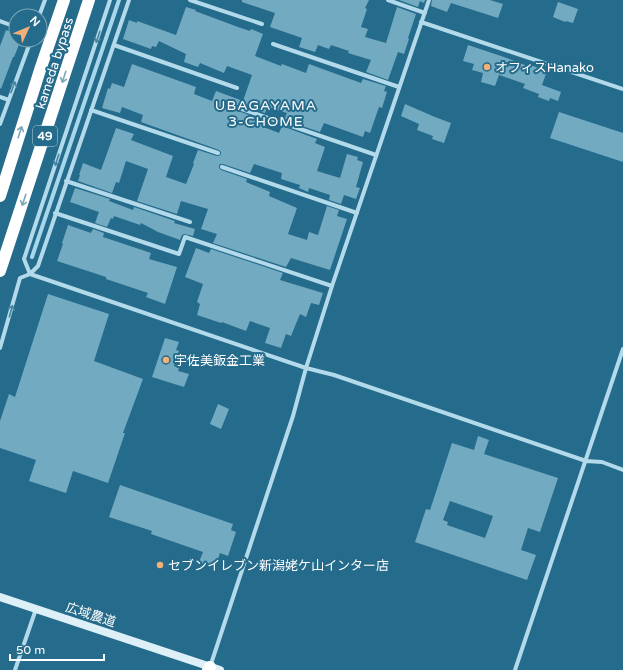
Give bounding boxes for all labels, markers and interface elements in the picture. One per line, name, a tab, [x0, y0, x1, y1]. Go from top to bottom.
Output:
north arrow	[8, 8, 48, 48]
text: N	[27, 14, 43, 29]
street label: kameda bypass	[33, 15, 77, 111]
one-way arrow	[93, 31, 101, 43]
place label: オフィスHanako	[495, 60, 594, 76]
marker: オフィスHanako	[482, 62, 492, 72]
one-way arrow	[60, 70, 67, 83]
one-way arrow	[10, 82, 18, 94]
district label: UBAGAYAMA 3-CHOME	[215, 97, 317, 130]
one-way arrow	[17, 126, 25, 138]
road number: 49	[33, 126, 57, 146]
one-way arrow	[52, 154, 60, 166]
one-way arrow	[19, 194, 27, 206]
one-way arrow	[8, 305, 15, 318]
place label: 宇佐美鈑金工業	[174, 353, 265, 369]
marker: 宇佐美鈑金工業	[161, 355, 171, 365]
place label: セブンイレブン新潟姥ケ山インター店	[168, 558, 389, 574]
marker: セブンイレブン新潟姥ケ山インター店	[155, 560, 165, 570]
street label: 広域農道	[63, 599, 118, 631]
scale bar	[10, 636, 104, 662]
text: 50 m	[16, 643, 45, 657]

